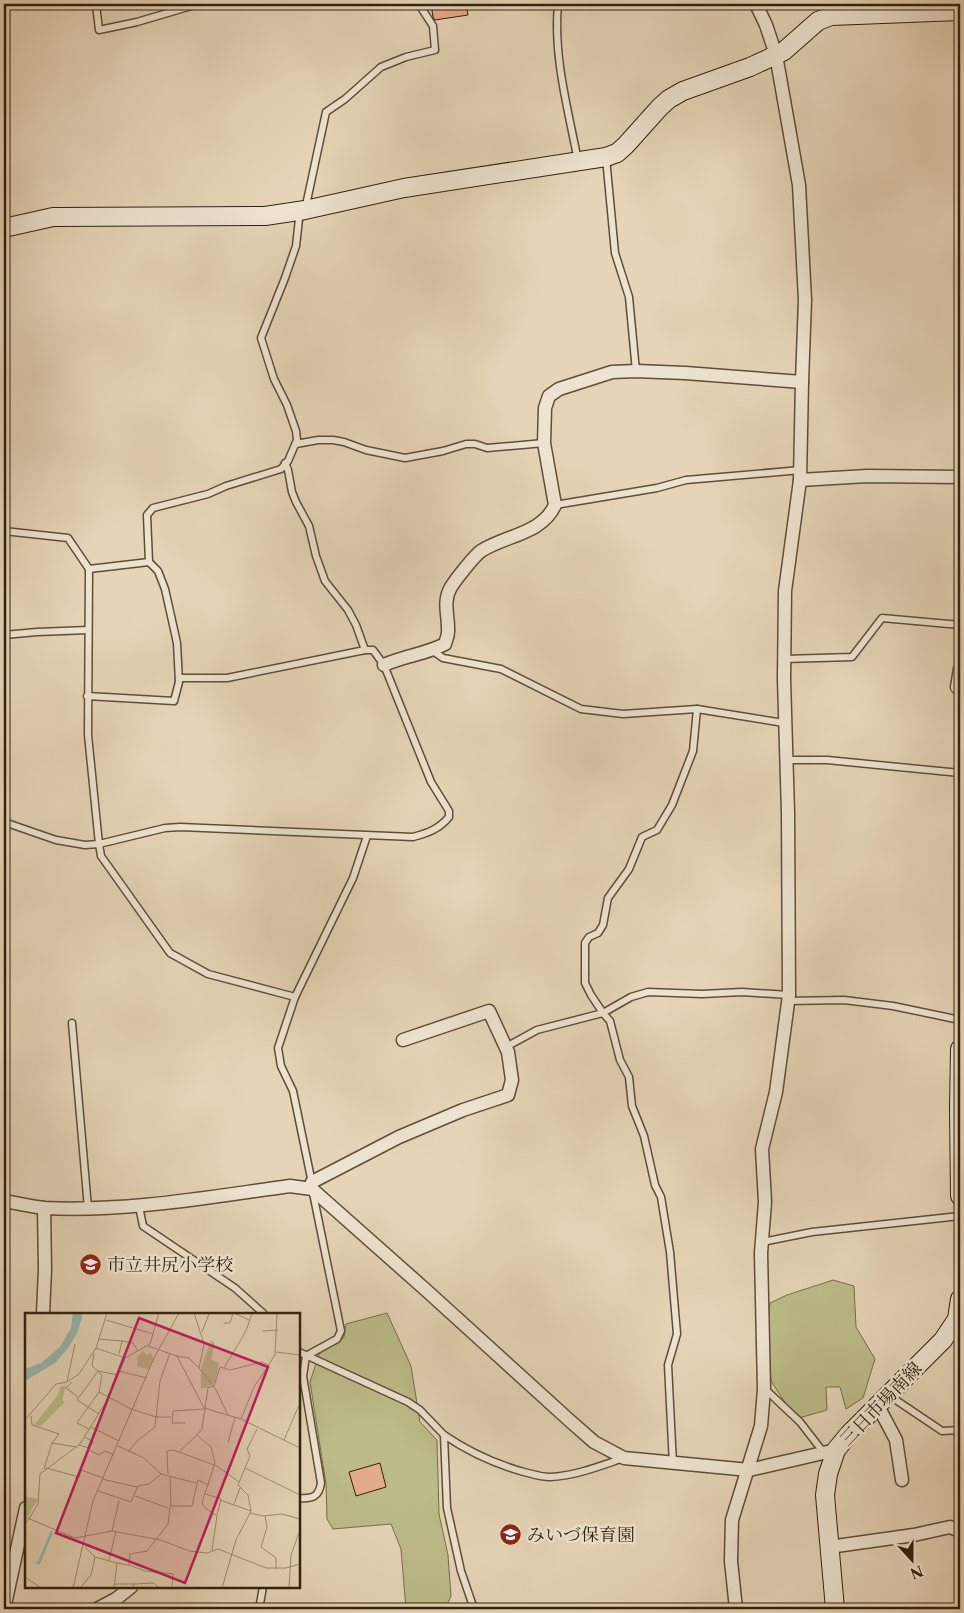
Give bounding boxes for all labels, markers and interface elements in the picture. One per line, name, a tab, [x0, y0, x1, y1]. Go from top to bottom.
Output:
school or university icon: 市立井尻小学校	[79, 1253, 103, 1277]
place label: 市立井尻小学校	[107, 1254, 233, 1276]
inset map	[25, 1313, 300, 1588]
street label: 三日市場南線	[836, 1358, 926, 1450]
school or university icon: みいづ保育園	[499, 1523, 523, 1547]
place label: みいづ保育園	[527, 1524, 635, 1546]
north arrow	[886, 1536, 936, 1586]
text: N	[908, 1562, 926, 1583]

